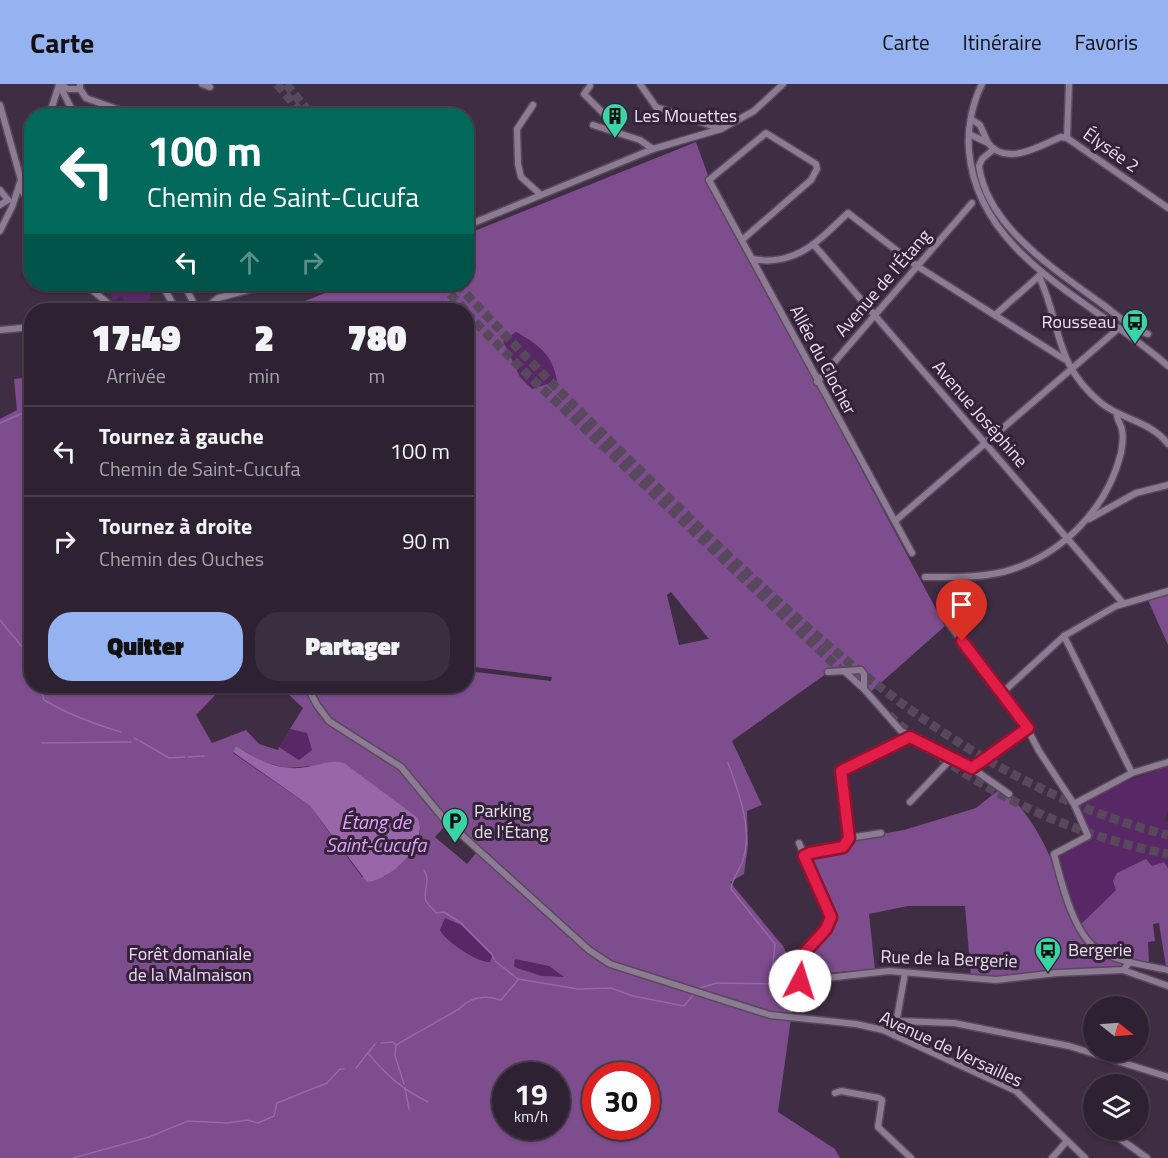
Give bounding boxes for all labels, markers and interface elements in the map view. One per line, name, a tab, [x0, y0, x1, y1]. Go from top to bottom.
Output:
text: Carte	[30, 21, 94, 64]
text: Carte	[882, 26, 930, 58]
text: Itinéraire	[963, 26, 1042, 58]
text: Favoris	[1075, 26, 1138, 58]
building icon: Les Mouettes	[600, 101, 630, 139]
place label: Les Mouettes	[634, 102, 737, 129]
text: 100 m	[147, 118, 262, 182]
street label: Élysée 2	[1078, 120, 1145, 179]
icon: left	[48, 132, 126, 210]
text: Chemin de Saint-Cucufa	[147, 176, 419, 217]
street label: Avenue de l'Étang	[828, 223, 937, 342]
icon: left	[170, 246, 203, 279]
icon: ahead	[233, 246, 266, 279]
icon: right	[296, 246, 329, 279]
street label: Allée du Clocher	[783, 300, 864, 419]
bus stop icon: Rousseau	[1120, 307, 1150, 345]
place label: Rousseau	[1042, 308, 1116, 335]
text: 17:49	[91, 310, 181, 365]
text: 2	[254, 310, 274, 365]
text: 780	[347, 310, 407, 365]
street label: Avenue Joséphine	[926, 354, 1035, 473]
text: Arrivée	[106, 360, 166, 391]
text: min	[248, 360, 280, 391]
text: m	[369, 360, 385, 391]
text: Tournez à gauche	[99, 419, 264, 453]
text: 100 m	[390, 434, 450, 468]
icon: left	[48, 435, 81, 468]
text: Chemin de Saint-Cucufa	[99, 453, 301, 484]
text: Tournez à droite	[99, 509, 252, 543]
text: 90 m	[402, 524, 450, 558]
icon: right	[48, 525, 81, 558]
text: Chemin des Ouches	[99, 543, 264, 574]
pin	[936, 579, 987, 641]
icon: arrive	[945, 588, 978, 621]
button: Quitter	[48, 612, 243, 681]
button: Partager	[255, 612, 450, 681]
place label: Parking de l'Étang	[474, 797, 549, 845]
water label: Étang de Saint-Cucufa	[326, 806, 427, 860]
parking icon: Parking de l'Étang	[440, 806, 470, 844]
bus stop icon: Bergerie	[1033, 935, 1063, 973]
place label: Bergerie	[1068, 936, 1132, 963]
park label: Forêt domaniale de la Malmaison	[128, 940, 252, 988]
street label: Rue de la Bergerie	[880, 943, 1018, 974]
position arrow	[768, 949, 832, 1013]
north arrow	[1083, 996, 1149, 1062]
map controls	[1083, 996, 1149, 1140]
street label: Avenue de Versailles	[875, 1004, 1027, 1094]
speed limit sign: 30	[582, 1062, 660, 1140]
text: 19	[514, 1071, 548, 1117]
button: layers	[1083, 1074, 1149, 1140]
text: km/h	[514, 1105, 548, 1128]

